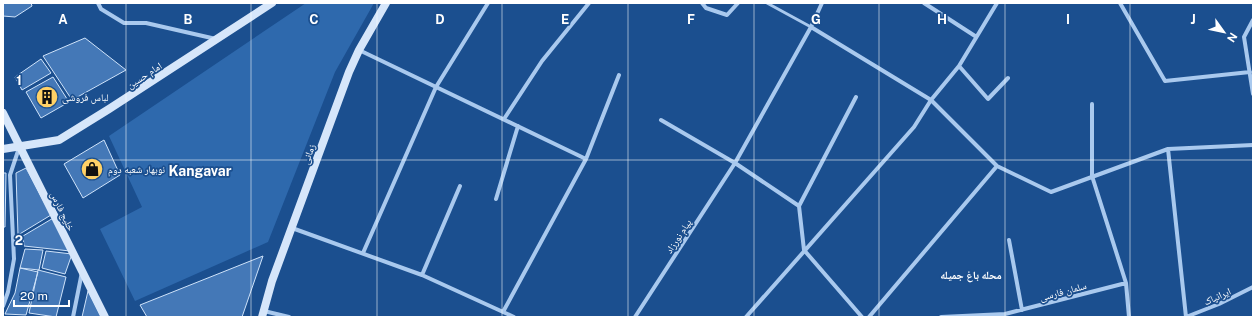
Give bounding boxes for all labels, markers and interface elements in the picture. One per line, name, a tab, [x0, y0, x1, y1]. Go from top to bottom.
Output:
text: A	[58, 12, 68, 27]
text: B	[184, 12, 193, 27]
text: C	[309, 12, 319, 27]
text: D	[435, 12, 445, 27]
text: E	[561, 12, 569, 27]
text: F	[687, 12, 695, 27]
text: G	[811, 12, 821, 27]
text: H	[937, 12, 947, 27]
text: I	[1066, 12, 1070, 27]
text: J	[1190, 12, 1196, 27]
north arrow	[1204, 12, 1244, 52]
text: N	[1225, 31, 1240, 44]
street label: امام حسین	[124, 59, 165, 92]
text: 1	[16, 73, 22, 88]
building icon: لباس فروشی	[34, 84, 60, 110]
place label: لباس فروشی	[62, 91, 109, 104]
street label: زمانی	[299, 142, 318, 166]
shop icon: نوبهار شعبه دوم	[79, 156, 105, 182]
place label: نوبهار شعبه دوم	[108, 163, 165, 177]
district label: Kangavar	[168, 163, 232, 179]
street label: خلیج فارس	[47, 189, 78, 234]
street label: پیام نورزاد	[662, 217, 695, 257]
text: 2	[15, 233, 23, 248]
district label: محله باغ‌ جمیله	[940, 269, 1002, 283]
street label: سلمان فارسی	[1038, 279, 1088, 304]
scale bar	[14, 282, 69, 308]
street label: ایرانپاک	[1202, 285, 1233, 308]
text: 20 m	[20, 289, 48, 303]

